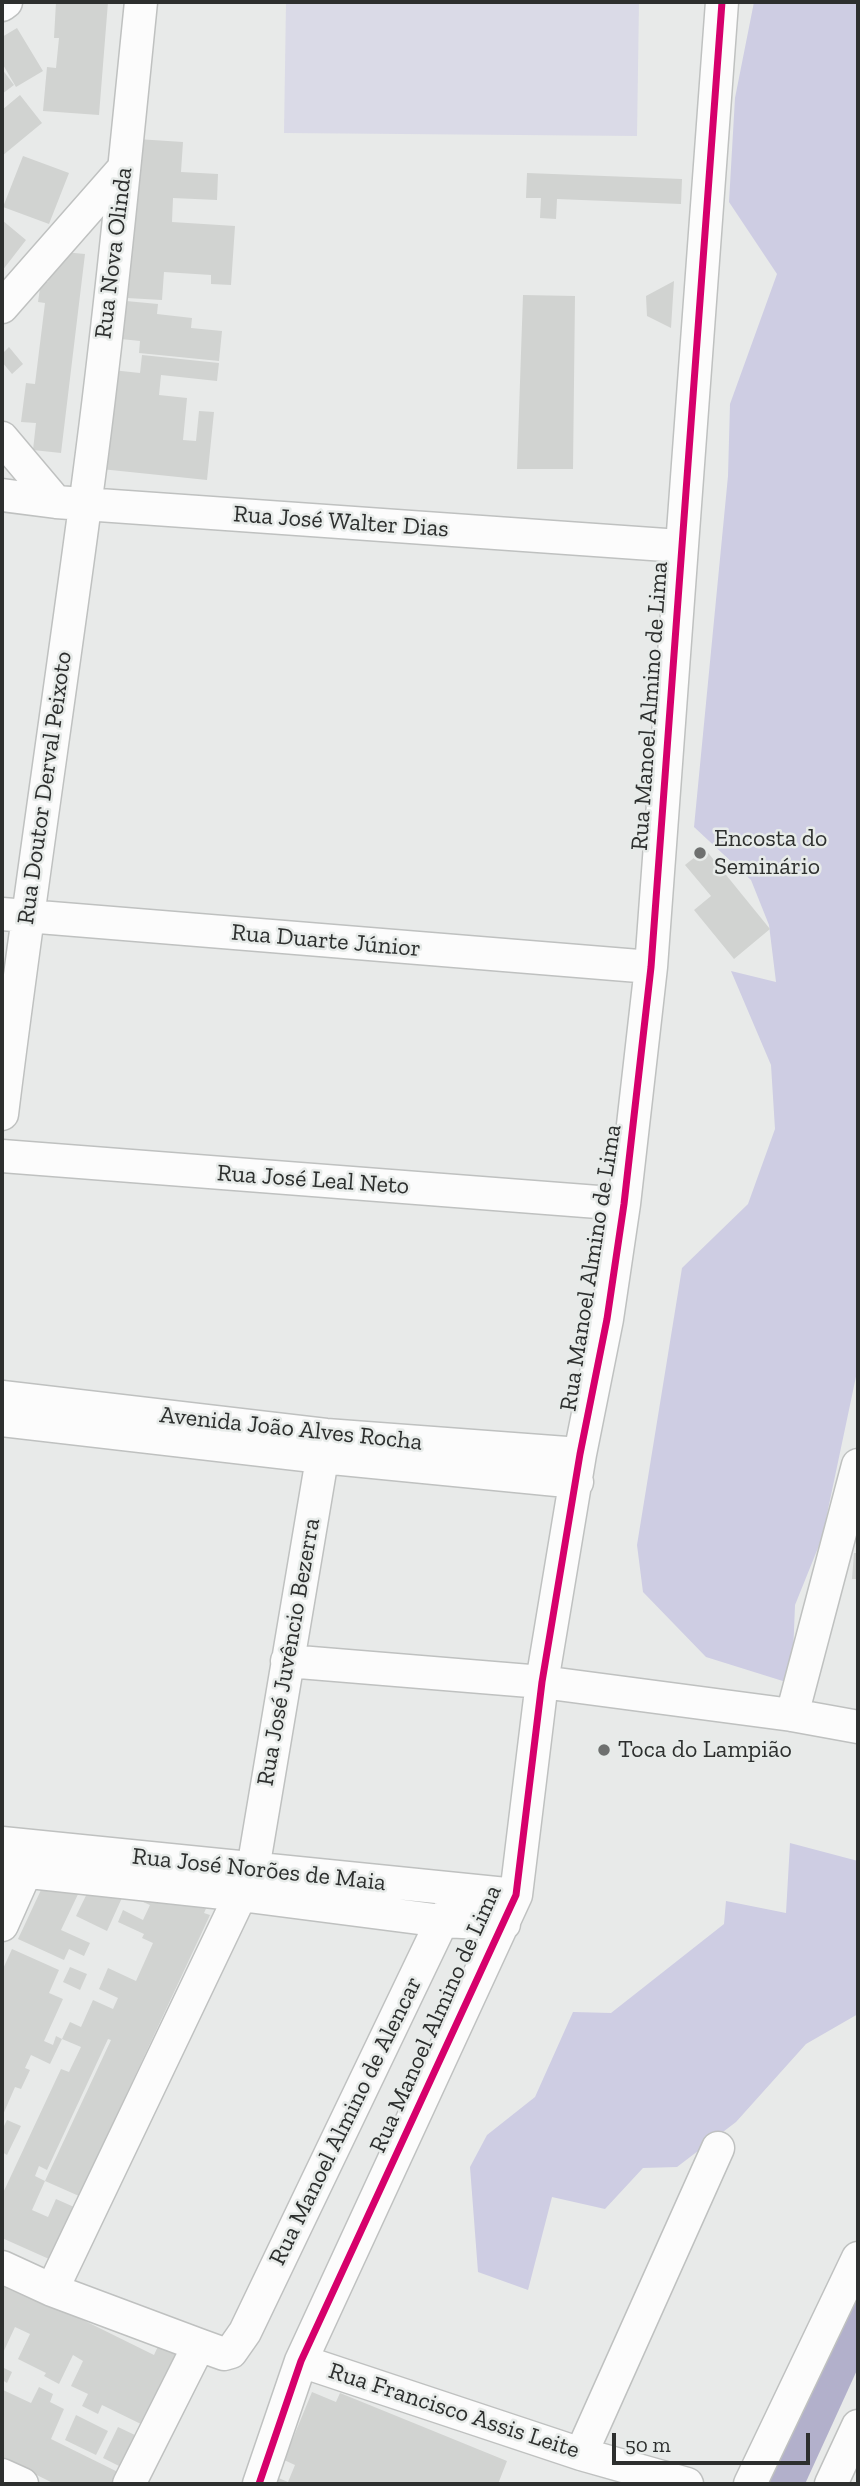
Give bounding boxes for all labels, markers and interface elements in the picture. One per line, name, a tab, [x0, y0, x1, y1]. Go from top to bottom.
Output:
street label: Rua Nova Olinda	[89, 166, 139, 340]
street label: Rua José Walter Dias	[232, 500, 450, 544]
street label: Rua Manoel Almino de Lima	[626, 560, 674, 852]
street label: Rua Doutor Derval Peixoto	[12, 650, 78, 926]
place label: Encosta do Seminário	[714, 825, 827, 881]
marker: Encosta do Seminário	[692, 845, 708, 861]
street label: Rua Duarte Júnior	[230, 918, 422, 964]
street label: Rua Manoel Almino de Lima	[554, 1123, 628, 1413]
street label: Rua José Leal Neto	[216, 1159, 410, 1201]
street label: Avenida João Alves Rocha	[158, 1401, 424, 1457]
street label: Rua José Juvêncio Bezerra	[251, 1516, 327, 1788]
place label: Toca do Lampião	[618, 1736, 792, 1764]
marker: Toca do Lampião	[596, 1742, 612, 1758]
street label: Rua José Norões de Maia	[131, 1842, 387, 1898]
street label: Rua Manoel Almino de Lima	[364, 1881, 508, 2157]
street label: Rua Manoel Almino de Alencar	[263, 1972, 429, 2270]
street label: Rua Francisco Assis Leite	[325, 2357, 583, 2465]
scale bar	[615, 2420, 813, 2464]
text: 50 m	[625, 2432, 671, 2457]

